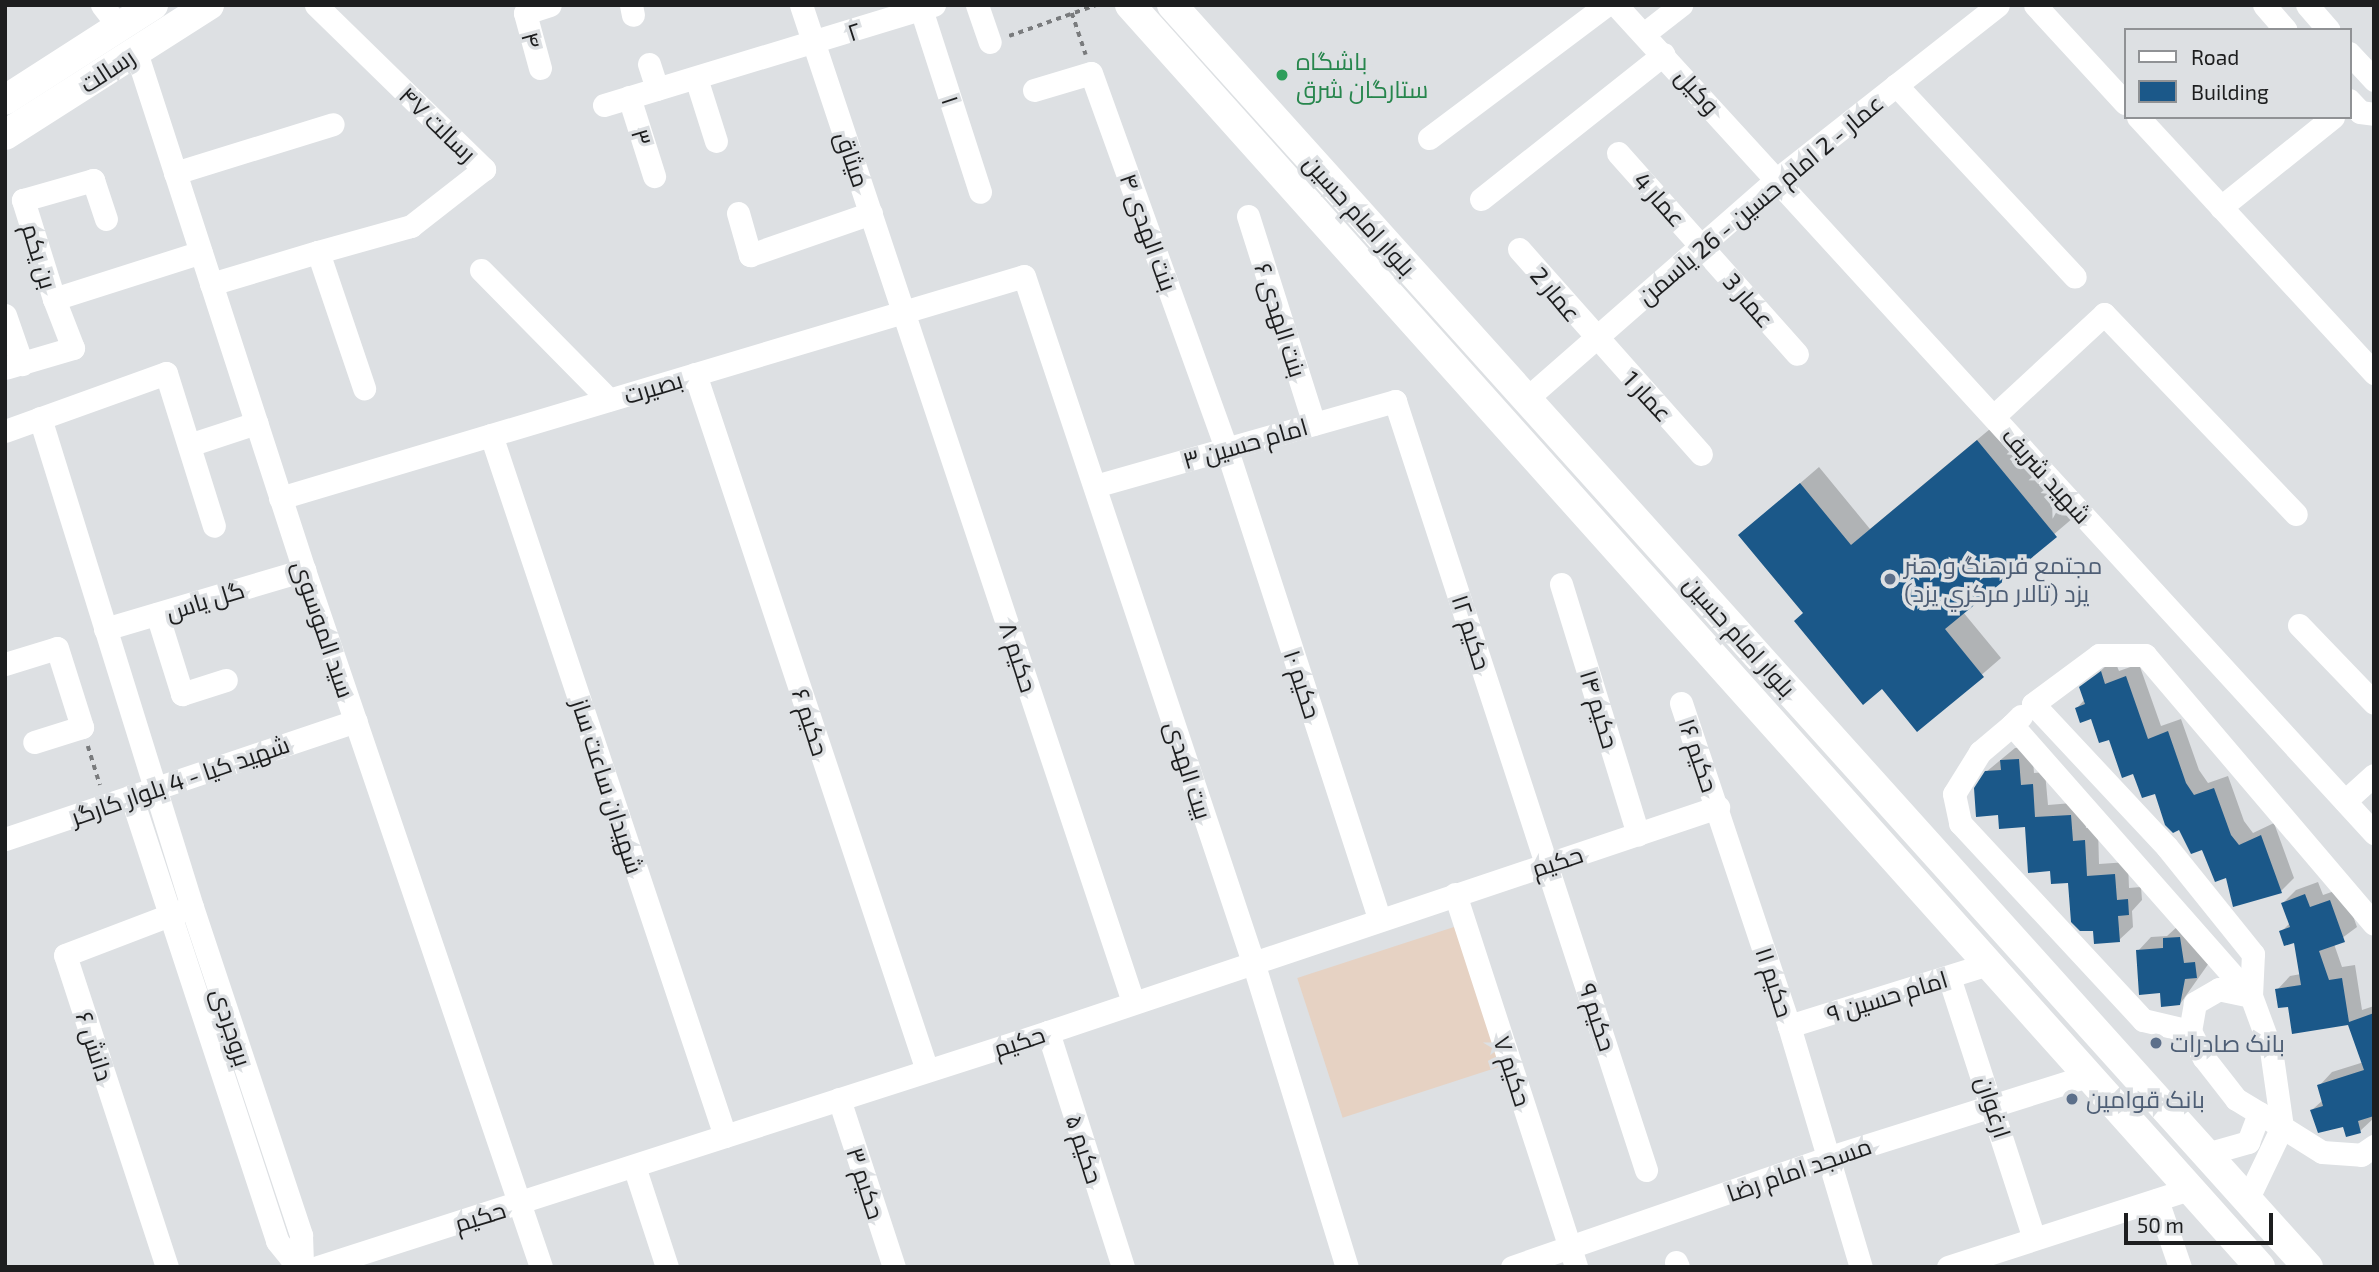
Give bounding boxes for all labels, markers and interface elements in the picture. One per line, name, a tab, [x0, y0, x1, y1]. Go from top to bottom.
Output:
street label: ۲	[844, 15, 864, 47]
legend	[2124, 28, 2351, 119]
street label: ۴	[516, 29, 548, 51]
street label: رسالت	[74, 42, 140, 98]
text: Road	[2191, 44, 2239, 69]
place label: باشگاه ستارگان شرق	[1296, 47, 1428, 103]
street label: وکیل	[1670, 62, 1726, 120]
marker: باشگاه ستارگان شرق	[1274, 67, 1290, 83]
text: Building	[2191, 79, 2269, 104]
street label: رسالت ۴۷	[394, 80, 482, 168]
street label: عمار - 2 امام حسین - 26 یاسمن	[1631, 88, 1889, 310]
street label: ۱	[936, 92, 966, 108]
street label: ۳	[626, 125, 658, 149]
street label: میثاق	[830, 127, 876, 191]
street label: بلوار امام حسین	[1298, 149, 1422, 281]
street label: عمار 4	[1628, 166, 1692, 232]
street label: بنت الهدی ۴	[1114, 169, 1184, 295]
street label: بن یکم	[17, 220, 63, 292]
street label: بنت الهدی ۶	[1249, 259, 1313, 381]
street label: عمار 2	[1525, 261, 1587, 327]
street label: عمار 3	[1718, 267, 1780, 333]
street label: بصیرت	[620, 364, 686, 410]
street label: عمار 1	[1617, 365, 1679, 427]
street label: امام حسین ۳	[1179, 411, 1311, 475]
street label: شهید شریف	[1996, 421, 2098, 529]
place label: مجتمع فرهنگ و هنر یزد (تالار مركزي یزد)	[1904, 551, 2102, 607]
street label: سید الموسوی	[287, 556, 361, 702]
street label: بلوار امام حسین	[1678, 570, 1802, 702]
marker: مجتمع فرهنگ و هنر یزد (تالار مركزي یزد)	[1882, 571, 1898, 587]
street label: گل یاس	[162, 574, 248, 626]
street label: حکیم ۱۲	[1446, 591, 1498, 673]
street label: حکیم ۸	[994, 618, 1044, 696]
street label: حکیم ۱۰	[1278, 646, 1328, 722]
street label: حکیم ۱۴	[1574, 666, 1626, 752]
street label: حکیم ۶	[787, 685, 835, 759]
street label: شهیدان ساعت ساز	[566, 695, 650, 877]
street label: حکیم ۱۶	[1673, 714, 1725, 796]
street label: بیت الهدی	[1160, 717, 1218, 823]
street label: شهید کیا - 4 بلوار کارگر	[67, 729, 293, 831]
street label: حکیم	[1528, 839, 1586, 883]
street label: حکیم ۱۱	[1750, 943, 1800, 1021]
street label: امام حسین ۹	[1823, 964, 1951, 1028]
street label: حکیم ۹	[1574, 979, 1622, 1055]
street label: بروجردی	[206, 984, 258, 1070]
street label: دانش ۶	[70, 1008, 120, 1084]
street label: حکیم	[990, 1019, 1048, 1063]
place label: بانک صادرات	[2170, 1029, 2285, 1057]
street label: حکیم ۷	[1488, 1032, 1538, 1110]
marker: بانک صادرات	[2148, 1035, 2164, 1051]
street label: ارغوان	[1971, 1072, 2017, 1142]
place label: بانک قوامین	[2086, 1085, 2205, 1113]
marker: بانک قوامین	[2064, 1091, 2080, 1107]
street label: حکیم ۵	[1060, 1111, 1110, 1187]
street label: مسجد امام رضا	[1723, 1131, 1875, 1207]
street label: حکیم ۳	[841, 1144, 891, 1222]
street label: حکیم	[451, 1195, 509, 1237]
scale bar	[2127, 1198, 2276, 1242]
text: 50 m	[2137, 1212, 2184, 1237]

